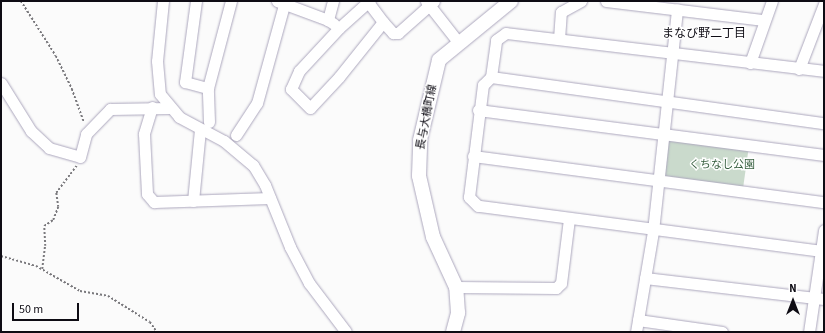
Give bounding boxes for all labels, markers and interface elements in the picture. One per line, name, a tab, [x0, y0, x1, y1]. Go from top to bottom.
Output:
district label: まなび野二丁目	[662, 27, 746, 41]
street label: 長与大橋町線	[414, 83, 440, 151]
park label: くちなし公園	[689, 158, 755, 172]
north arrow	[773, 281, 813, 321]
text: N	[789, 281, 797, 296]
scale bar	[14, 295, 81, 321]
text: 50 m	[19, 301, 43, 318]

